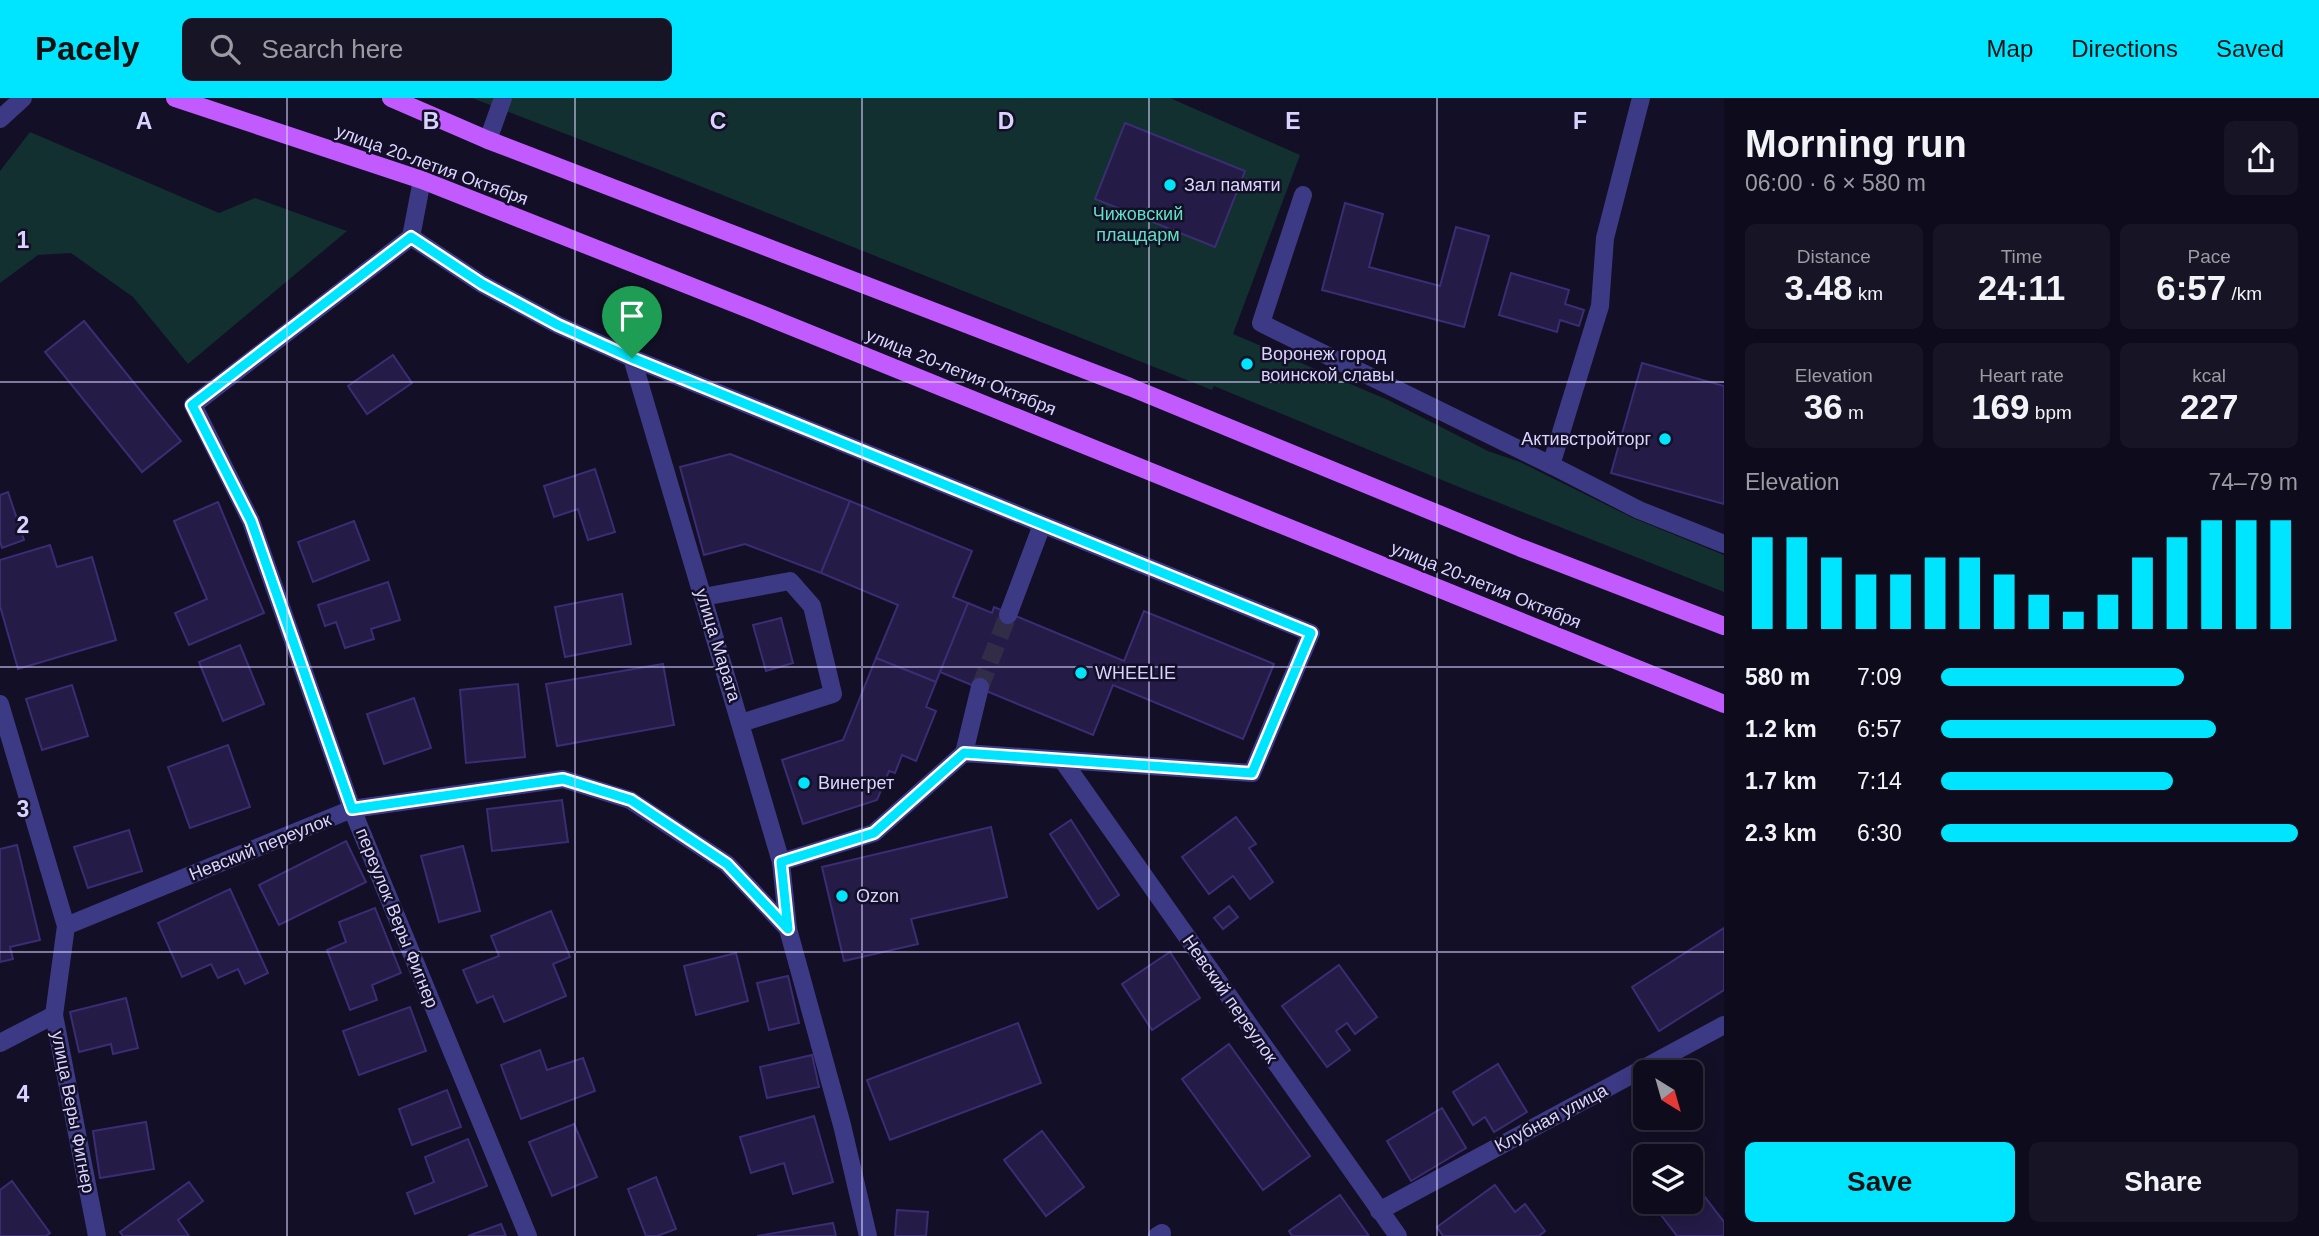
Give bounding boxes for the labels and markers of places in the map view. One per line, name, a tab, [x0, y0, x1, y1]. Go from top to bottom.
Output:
place label: Зал памяти	[1184, 175, 1281, 195]
marker: Зал памяти	[1162, 177, 1178, 193]
pin	[602, 286, 662, 358]
place label: Воронеж город воинской славы	[1261, 344, 1395, 385]
marker: Воронеж город воинской славы	[1239, 356, 1255, 372]
place label: Активстройторг	[1521, 429, 1651, 449]
marker: Активстройторг	[1657, 431, 1673, 447]
place label: WHEELIE	[1095, 663, 1176, 683]
marker: WHEELIE	[1073, 665, 1089, 681]
place label: Винегрет	[818, 773, 894, 793]
marker: Винегрет	[796, 775, 812, 791]
place label: Ozon	[856, 886, 899, 906]
marker: Ozon	[834, 888, 850, 904]

